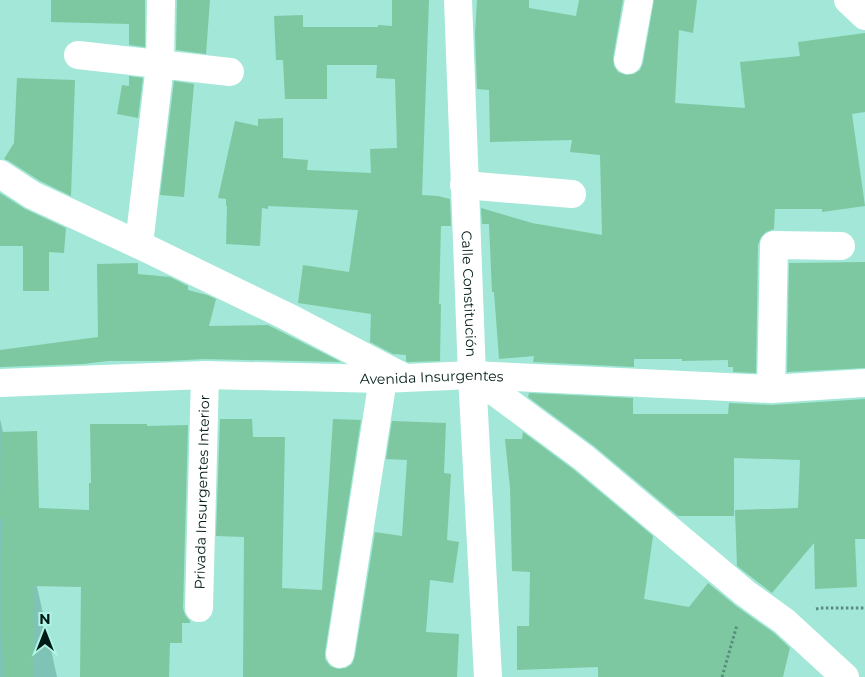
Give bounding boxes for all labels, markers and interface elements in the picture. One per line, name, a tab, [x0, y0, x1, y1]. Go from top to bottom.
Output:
street label: Calle Constitución	[458, 230, 480, 357]
street label: Avenida Insurgentes	[360, 366, 504, 388]
street label: Privada Insurgentes Interior	[190, 394, 213, 590]
north arrow	[20, 607, 70, 657]
text: N	[39, 610, 51, 628]

